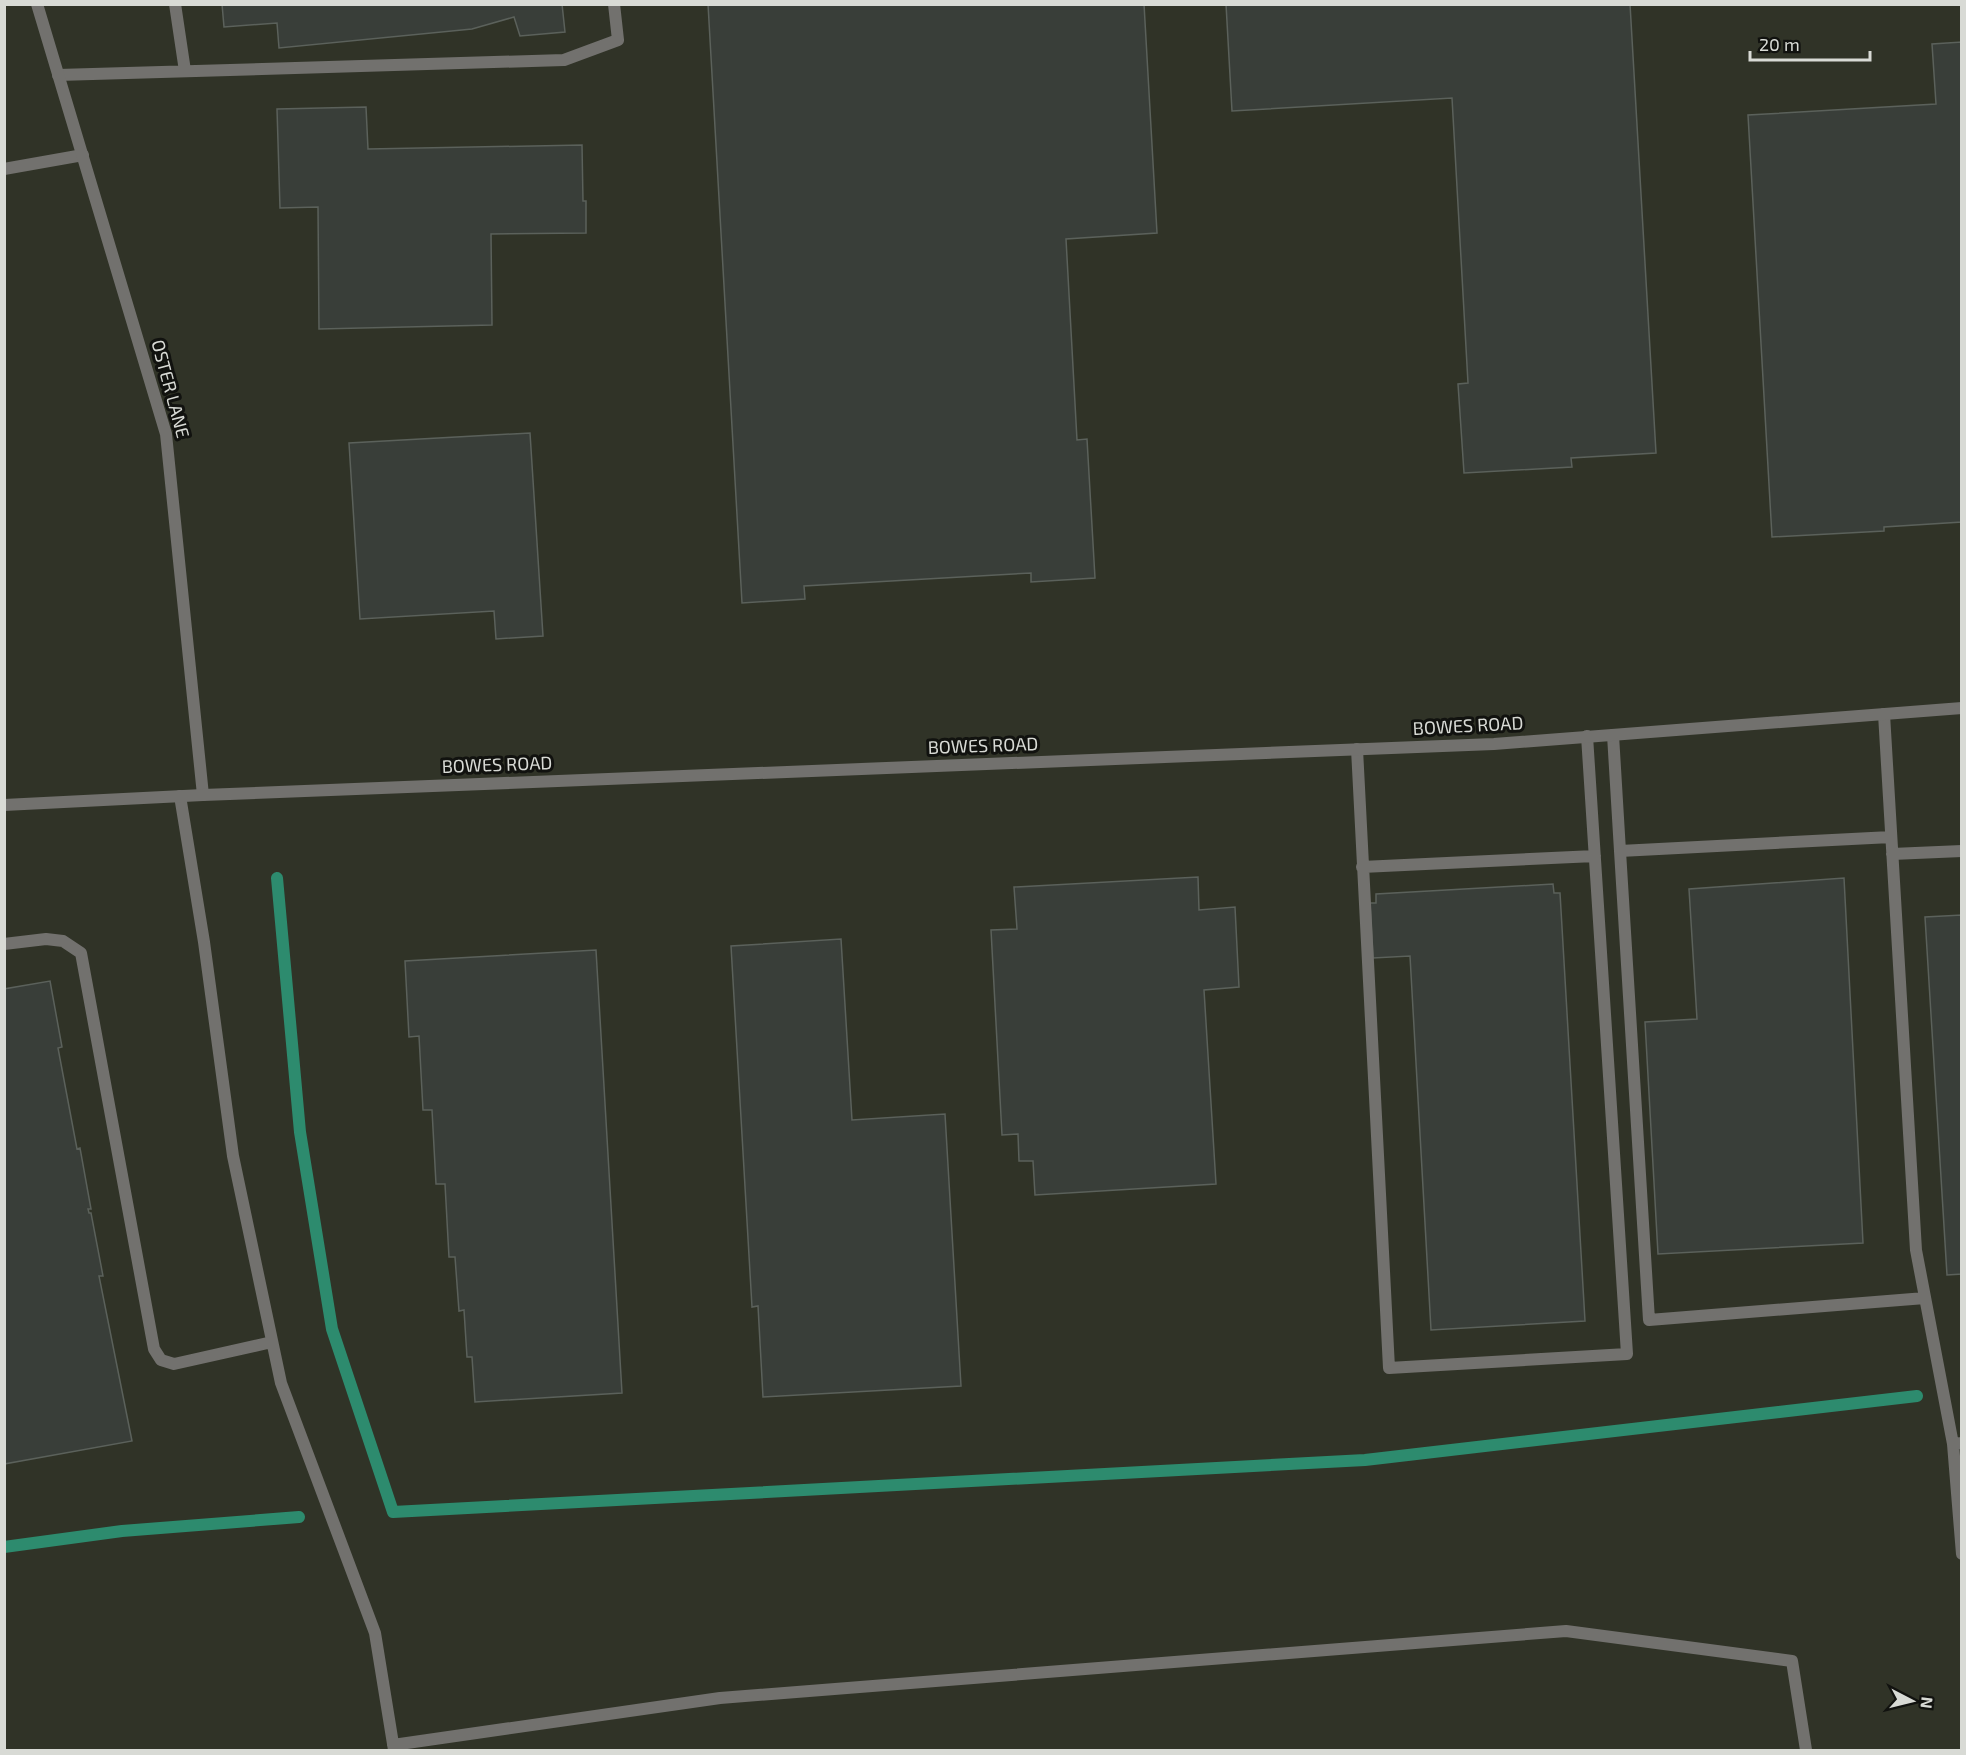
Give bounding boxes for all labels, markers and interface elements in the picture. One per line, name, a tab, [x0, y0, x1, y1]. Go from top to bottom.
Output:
scale bar	[1750, 24, 1870, 62]
text: 20 m	[1759, 33, 1800, 55]
street label: OSTER LANE	[147, 337, 195, 440]
street label: BOWES ROAD	[1412, 711, 1524, 739]
street label: BOWES ROAD	[927, 732, 1039, 758]
street label: BOWES ROAD	[441, 751, 553, 777]
north arrow	[1882, 1671, 1942, 1731]
text: N	[1917, 1696, 1938, 1710]

